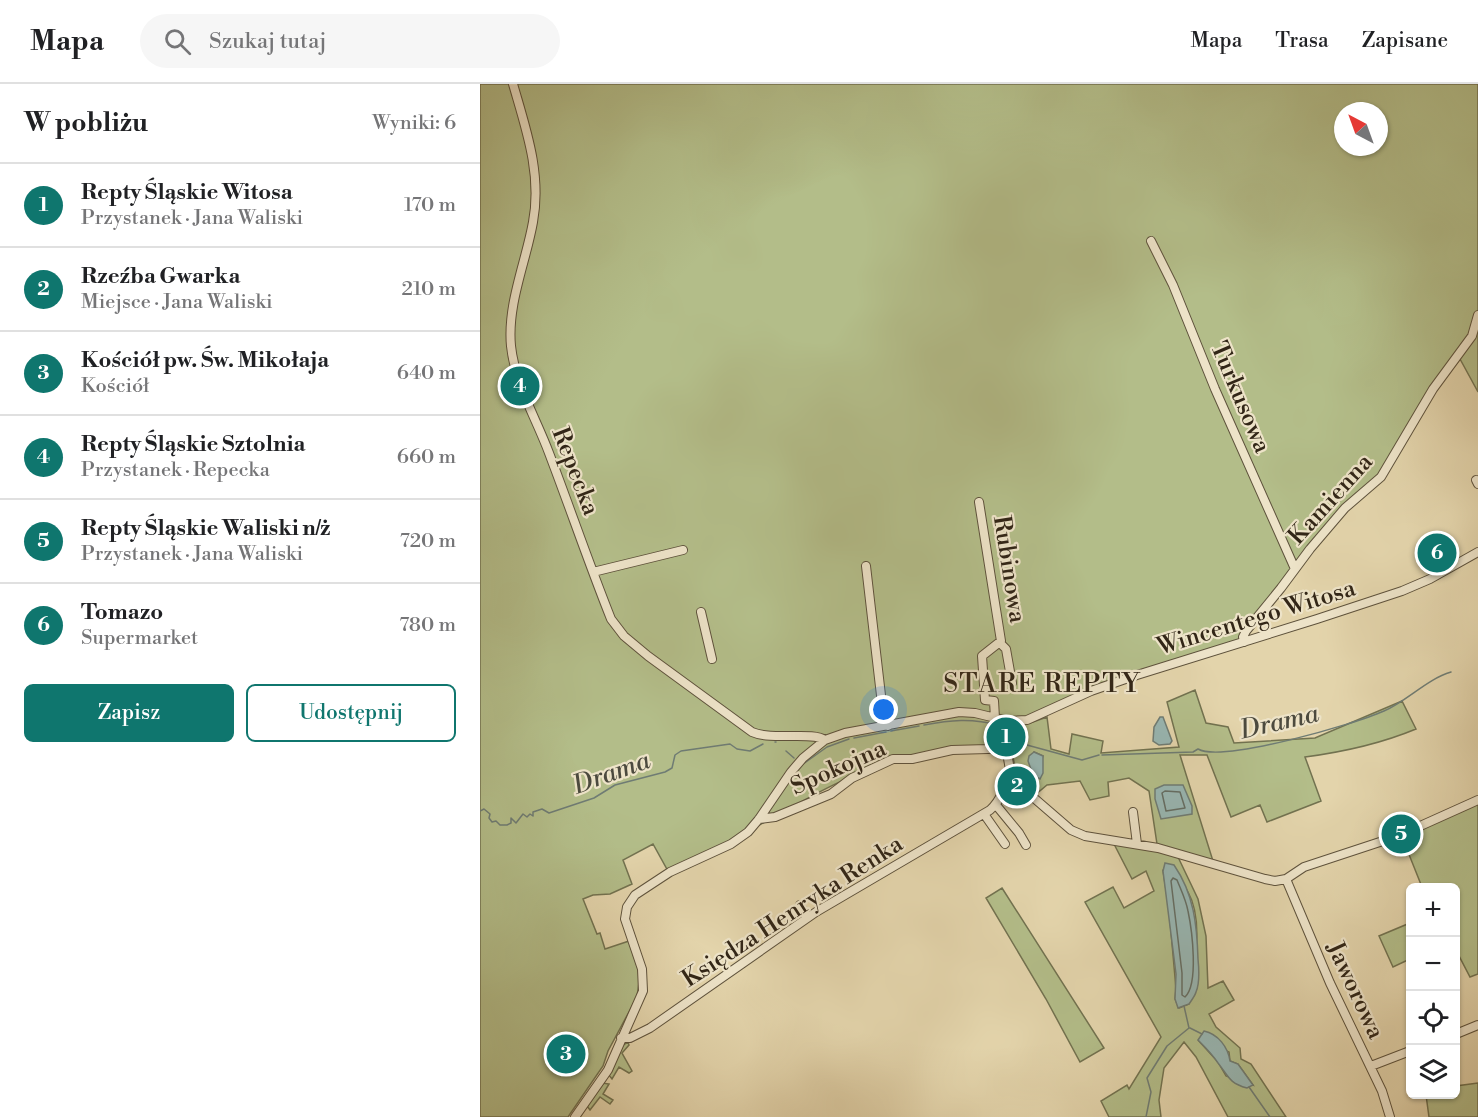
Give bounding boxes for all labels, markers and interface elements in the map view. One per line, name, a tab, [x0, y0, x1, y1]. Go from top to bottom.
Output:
search box	[140, 14, 560, 68]
text: Mapa	[30, 24, 104, 59]
icon: search	[161, 25, 194, 58]
text: Szukaj tutaj	[209, 28, 326, 55]
text: Mapa	[1190, 28, 1242, 54]
text: Trasa	[1275, 28, 1329, 54]
text: Zapisane	[1362, 28, 1448, 54]
north arrow	[1334, 102, 1388, 156]
text: W pobliżu	[24, 107, 148, 139]
text: Wyniki: 6	[372, 111, 456, 136]
text: Repty Śląskie Witosa	[81, 179, 293, 206]
text: 1	[39, 193, 48, 218]
text: 170 m	[404, 193, 456, 218]
text: Przystanek · Jana Waliski	[81, 206, 303, 231]
text: Rzeźba Gwarka	[81, 263, 240, 290]
text: 2	[37, 277, 50, 302]
text: 210 m	[401, 277, 456, 302]
text: Miejsce · Jana Waliski	[81, 290, 273, 315]
street label: Turkusowa	[1203, 337, 1277, 458]
text: Kościół pw. Św. Mikołaja	[81, 347, 329, 374]
text: 3	[37, 361, 50, 386]
text: 640 m	[397, 361, 456, 386]
pin: 4	[500, 364, 540, 408]
text: Kościół	[81, 374, 149, 399]
street label: Repecka	[545, 423, 606, 521]
text: Repty Śląskie Sztolnia	[81, 431, 306, 458]
text: 4	[37, 445, 50, 470]
text: 660 m	[397, 445, 456, 470]
street label: Kamienna	[1282, 447, 1380, 551]
text: Przystanek · Repecka	[81, 458, 270, 483]
street label: Rubinowa	[986, 513, 1032, 626]
text: Repty Śląskie Waliski n/ż	[81, 515, 330, 542]
text: 5	[37, 529, 50, 554]
text: 720 m	[400, 529, 456, 554]
pin: 6	[1418, 530, 1456, 576]
text: Przystanek · Jana Waliski	[81, 542, 303, 567]
street label: Wincentego Witosa	[1153, 573, 1360, 663]
text: Tomazo	[81, 599, 163, 626]
text: 6	[37, 613, 50, 638]
text: 780 m	[399, 613, 456, 638]
text: Supermarket	[81, 626, 198, 651]
district label: STARE REPTY	[943, 668, 1141, 700]
button: Zapisz	[24, 684, 234, 742]
button: Udostępnij	[246, 684, 456, 742]
your location	[869, 695, 898, 724]
water label: Drama	[1236, 697, 1322, 747]
pin: 1	[986, 714, 1026, 760]
street label: Spokojna	[786, 733, 892, 802]
water label: Drama	[567, 744, 655, 802]
pin: 2	[998, 764, 1036, 808]
pin: 5	[1382, 812, 1420, 856]
street label: Księdza Henryka Renka	[676, 829, 909, 995]
map controls	[1406, 883, 1460, 1099]
button: +	[1406, 883, 1460, 937]
street label: Jaworowa	[1319, 936, 1391, 1045]
button: −	[1406, 937, 1460, 991]
button: locate	[1406, 991, 1460, 1045]
pin: 3	[546, 1032, 586, 1076]
button: layers	[1406, 1045, 1460, 1099]

